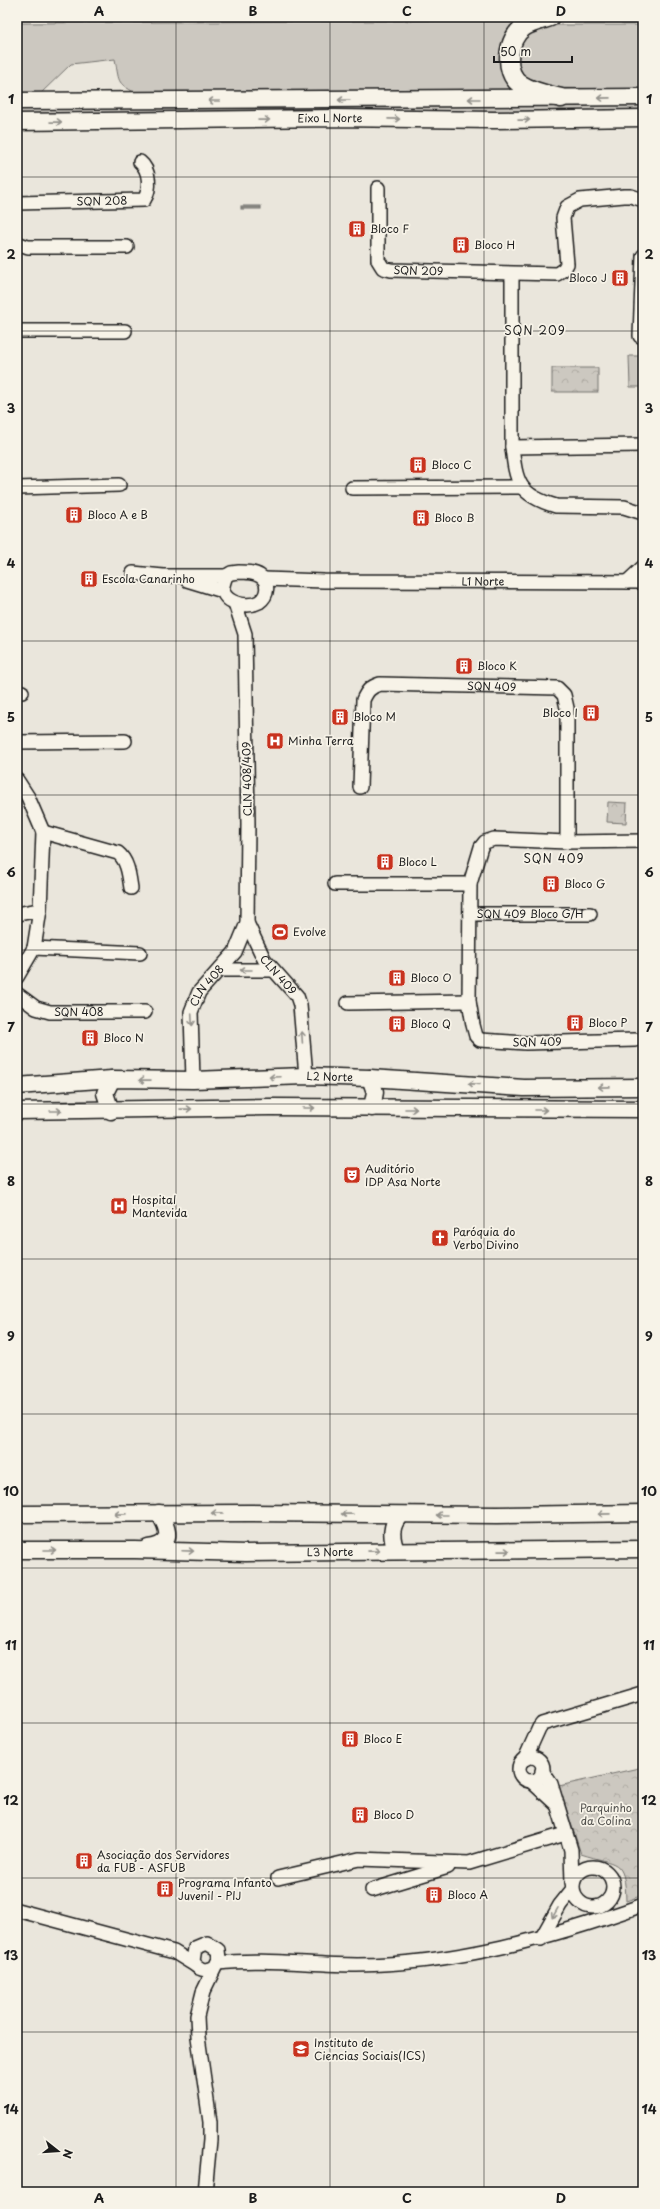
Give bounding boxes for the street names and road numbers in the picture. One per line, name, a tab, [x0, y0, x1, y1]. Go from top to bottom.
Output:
street label: Eixo L Norte	[297, 109, 363, 126]
street label: SQN 208	[76, 191, 128, 210]
street label: SQN 209	[393, 261, 444, 279]
street label: L1 Norte	[461, 572, 505, 590]
street label: SQN 409	[467, 677, 516, 695]
street label: CLN 408/409	[237, 741, 256, 817]
street label: SQN 409 Bloco G/H	[477, 905, 583, 922]
street label: CLN 409	[256, 951, 301, 998]
street label: CLN 408	[185, 961, 228, 1009]
street label: SQN 408	[54, 1003, 104, 1020]
street label: SQN 409	[512, 1033, 562, 1050]
street label: L2 Norte	[306, 1067, 353, 1085]
street label: L3 Norte	[306, 1543, 354, 1560]

